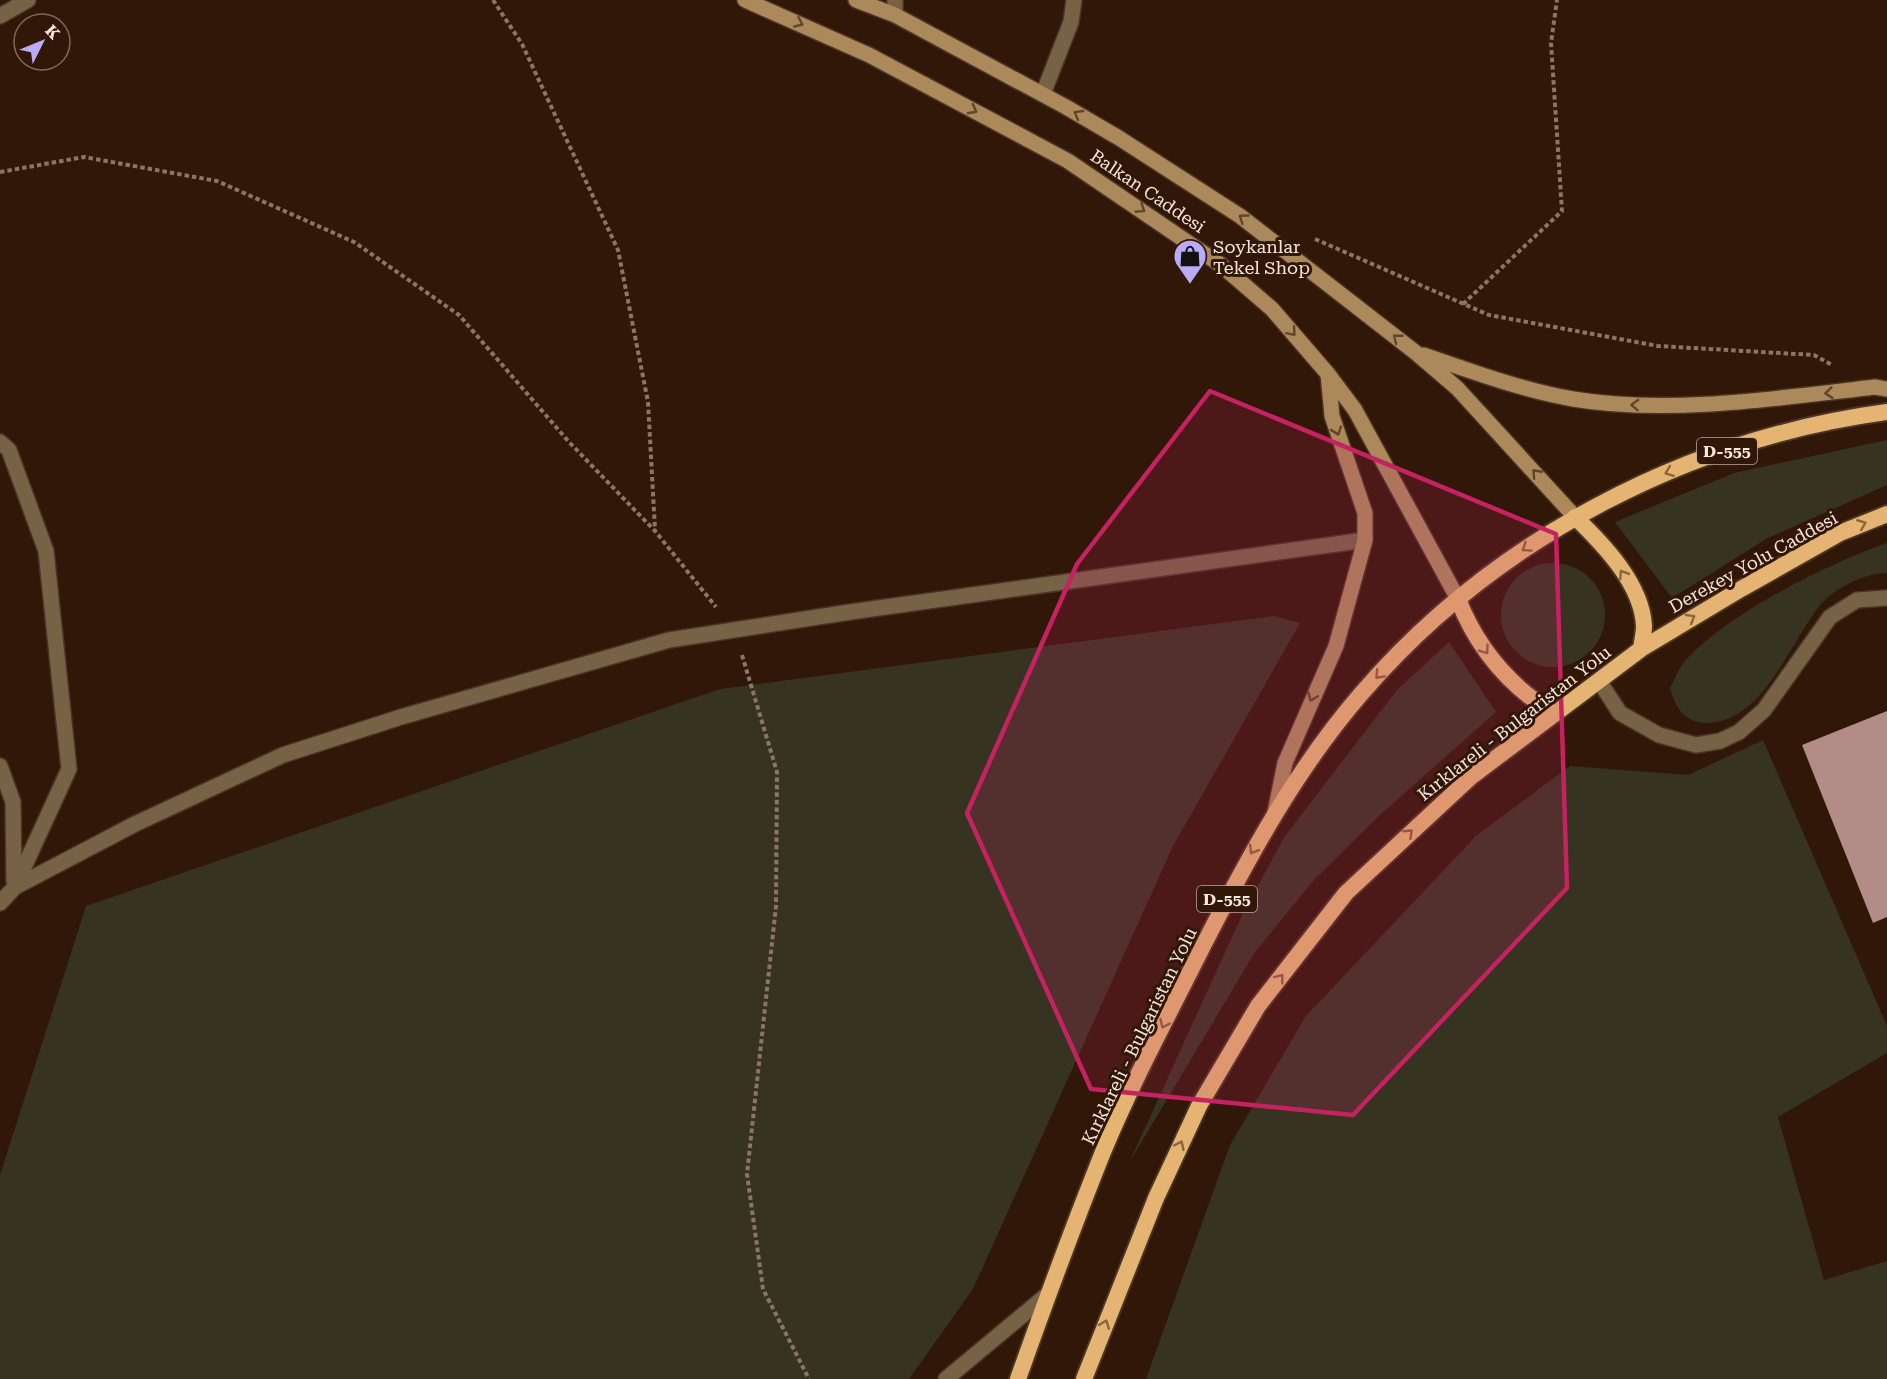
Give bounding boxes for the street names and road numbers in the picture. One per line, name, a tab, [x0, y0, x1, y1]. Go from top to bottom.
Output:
street label: Balkan Caddesi	[1087, 145, 1210, 237]
road number: D-555	[1697, 438, 1757, 464]
street label: Derekey Yolu Caddesi	[1665, 507, 1841, 617]
street label: Kırklareli - Bulgaristan Yolu	[1413, 641, 1615, 805]
road number: D-555	[1197, 886, 1257, 912]
street label: Kırklareli - Bulgaristan Yolu	[1077, 924, 1201, 1148]

